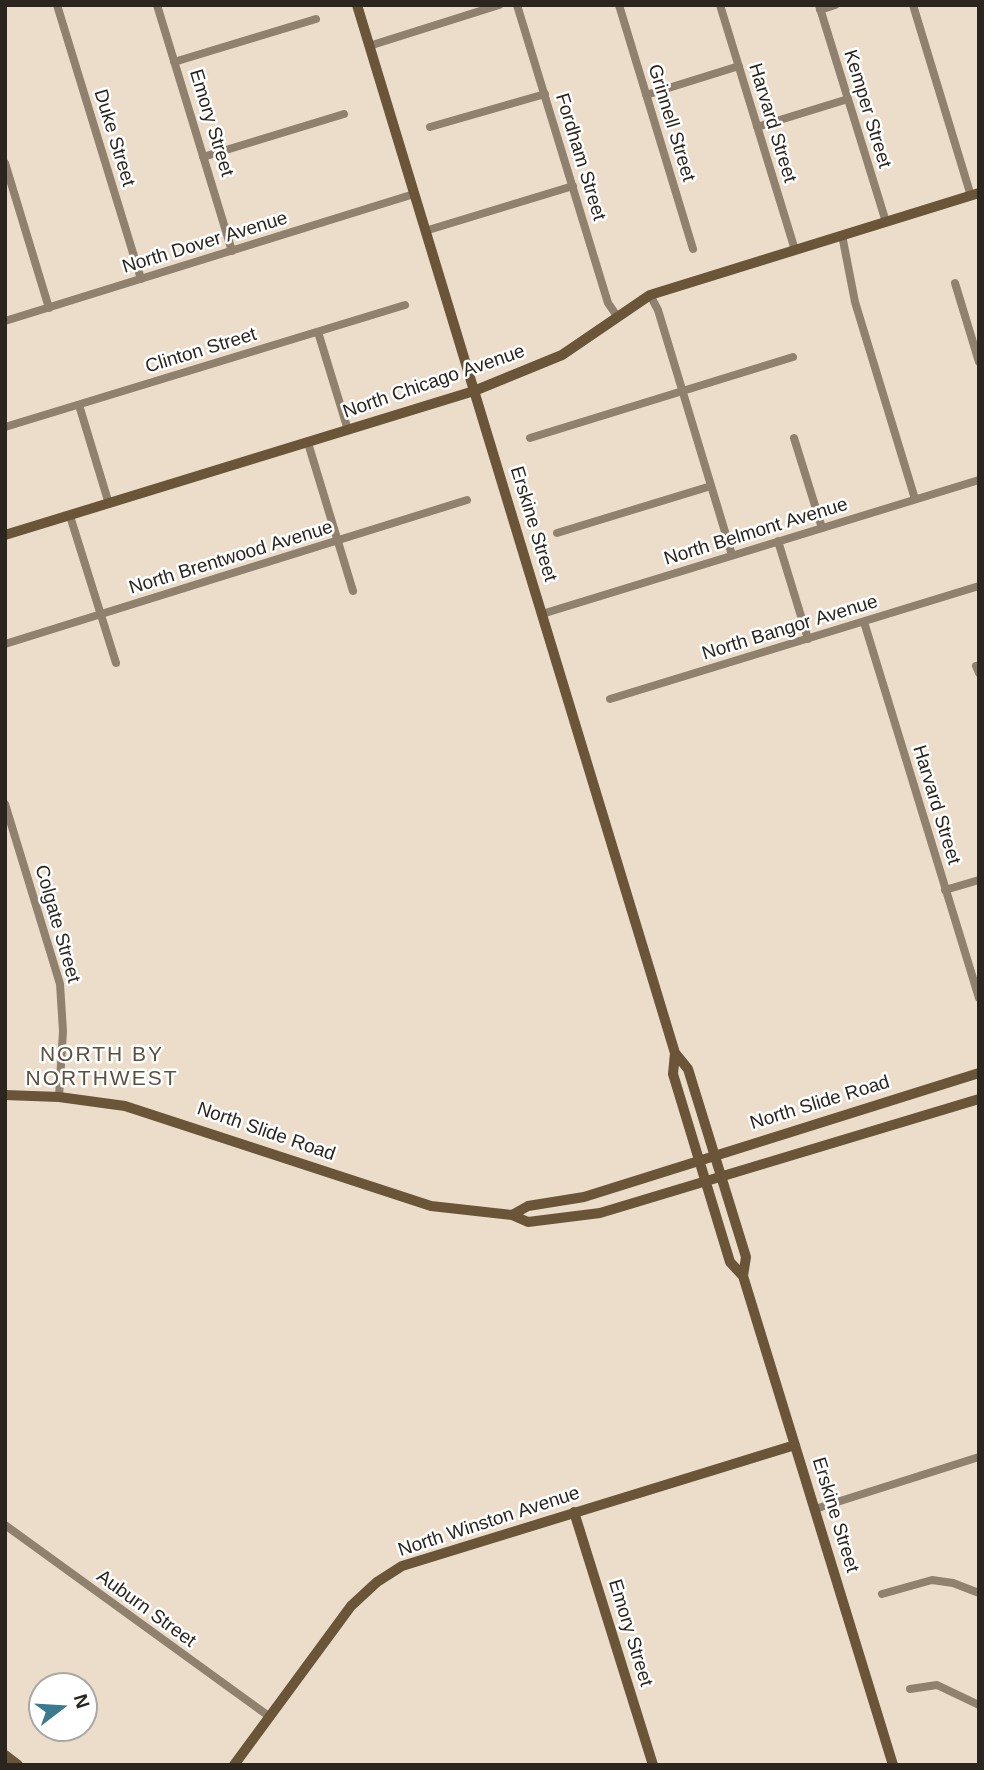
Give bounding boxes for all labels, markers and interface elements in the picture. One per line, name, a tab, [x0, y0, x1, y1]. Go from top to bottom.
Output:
street label: Kemper Street	[838, 47, 896, 171]
street label: Harvard Street	[743, 61, 801, 185]
street label: Grinnell Street	[642, 62, 700, 184]
street label: Emory Street	[184, 67, 238, 179]
street label: Duke Street	[88, 87, 140, 189]
street label: Fordham Street	[550, 91, 610, 223]
street label: North Dover Avenue	[120, 207, 290, 279]
street label: Clinton Street	[143, 323, 259, 379]
street label: North Chicago Avenue	[340, 340, 528, 424]
street label: Erskine Street	[505, 464, 561, 584]
street label: North Belmont Avenue	[661, 493, 851, 571]
street label: North Brentwood Avenue	[126, 516, 336, 600]
street label: North Bangor Avenue	[699, 590, 881, 666]
street label: Harvard Street	[907, 743, 965, 867]
street label: Colgate Street	[29, 862, 85, 986]
district label: NORTH BY NORTHWEST	[27, 1042, 177, 1092]
street label: North Slide Road	[747, 1071, 893, 1135]
street label: North Slide Road	[194, 1098, 338, 1166]
street label: Erskine Street	[807, 1455, 863, 1575]
street label: North Winston Avenue	[395, 1482, 583, 1562]
street label: Auburn Street	[92, 1565, 200, 1653]
street label: Emory Street	[603, 1577, 657, 1689]
north arrow	[28, 1672, 98, 1742]
text: N	[70, 1692, 94, 1711]

